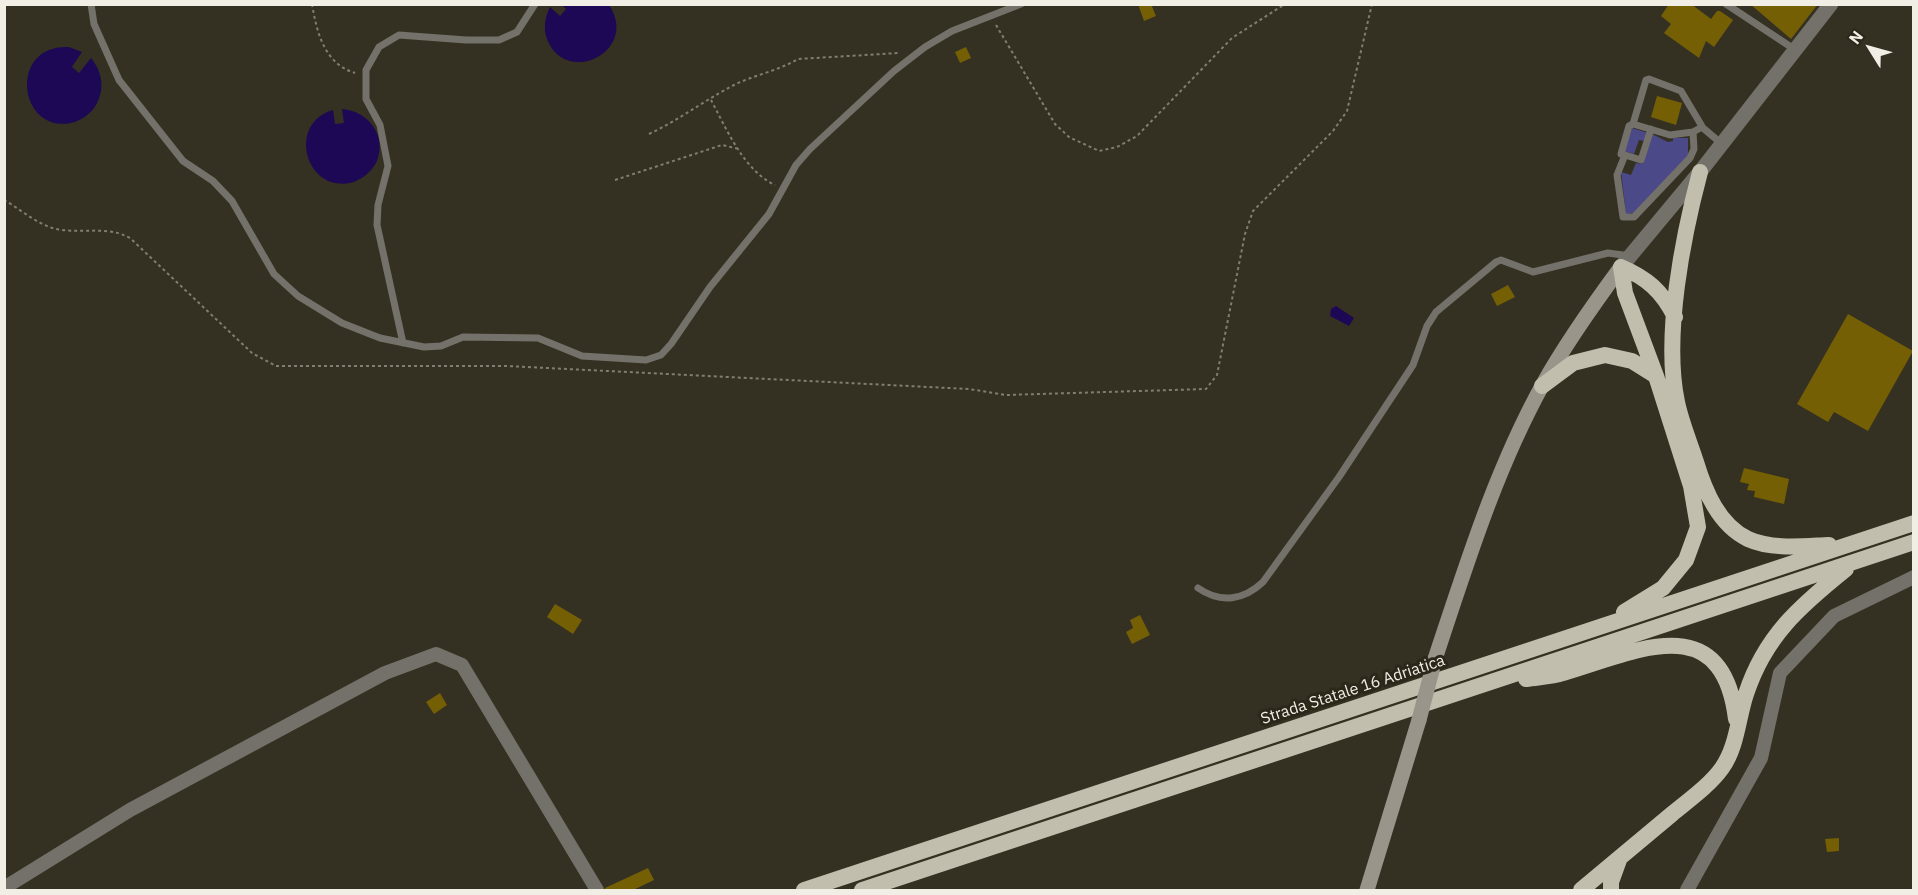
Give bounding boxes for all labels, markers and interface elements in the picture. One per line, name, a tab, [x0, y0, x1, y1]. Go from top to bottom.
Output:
north arrow	[1840, 18, 1900, 78]
text: N	[1844, 27, 1867, 48]
street label: Strada Statale 16 Adriatica	[1258, 651, 1448, 729]

